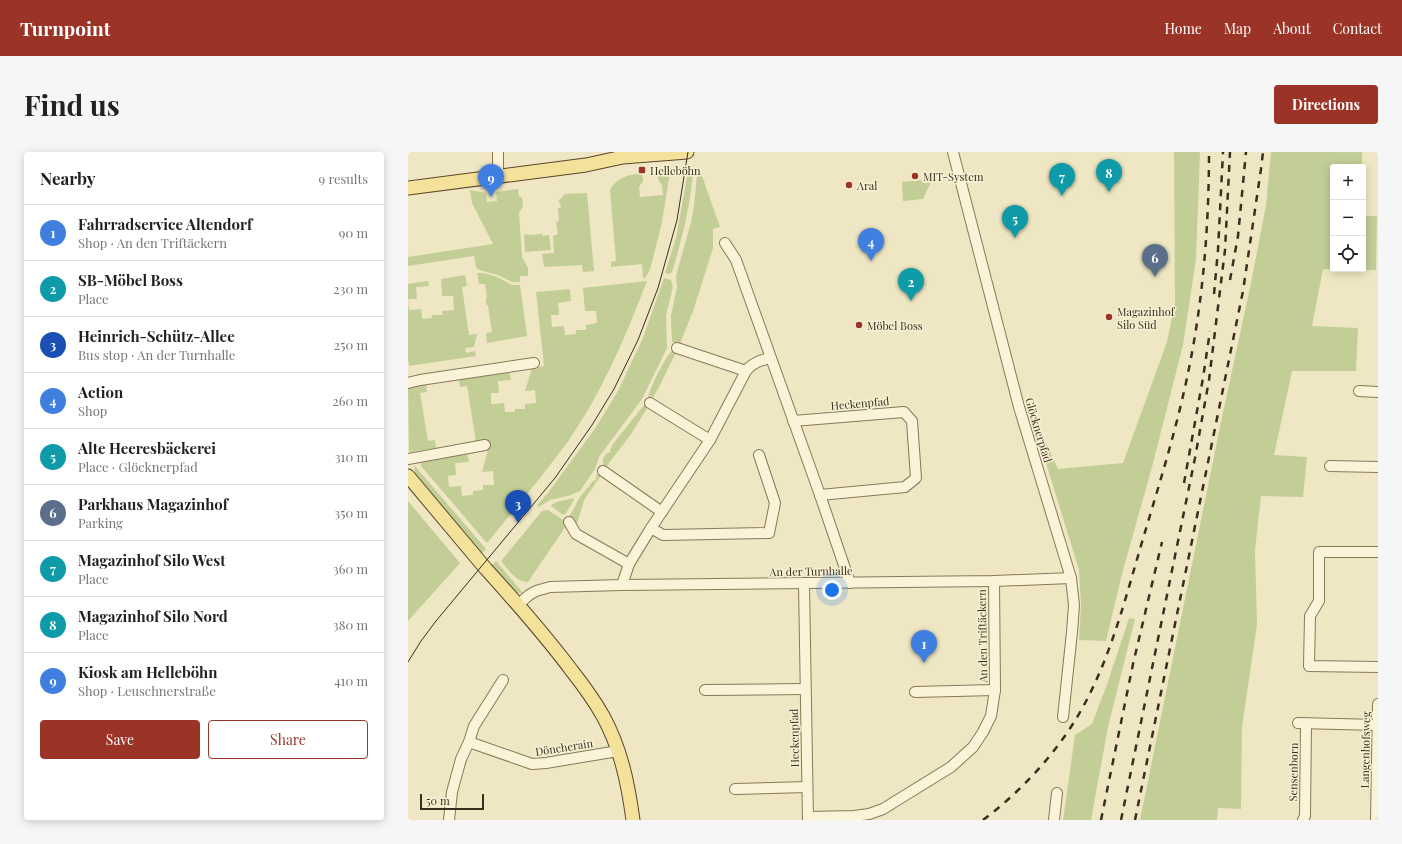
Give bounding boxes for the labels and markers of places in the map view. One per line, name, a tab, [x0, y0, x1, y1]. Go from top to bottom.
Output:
pin: 8	[1096, 159, 1122, 192]
place label: Helleböhn	[650, 163, 701, 178]
pin: 7	[1049, 163, 1075, 196]
pin: 9	[478, 164, 504, 197]
marker: Helleböhn	[637, 165, 647, 175]
place label: MIT-System	[923, 169, 984, 184]
marker: MIT-System	[910, 171, 920, 181]
place label: Aral	[856, 178, 877, 193]
marker: Aral	[844, 180, 854, 190]
pin: 5	[1002, 205, 1028, 238]
pin: 4	[858, 228, 884, 261]
pin: 6	[1142, 244, 1168, 277]
pin: 2	[898, 268, 924, 301]
place label: Magazinhof Silo Süd	[1117, 304, 1176, 332]
marker: Magazinhof Silo Süd	[1104, 312, 1114, 322]
place label: Möbel Boss	[867, 318, 923, 333]
marker: Möbel Boss	[854, 320, 864, 330]
pin: 3	[505, 490, 531, 523]
pin: 1	[911, 630, 937, 663]

